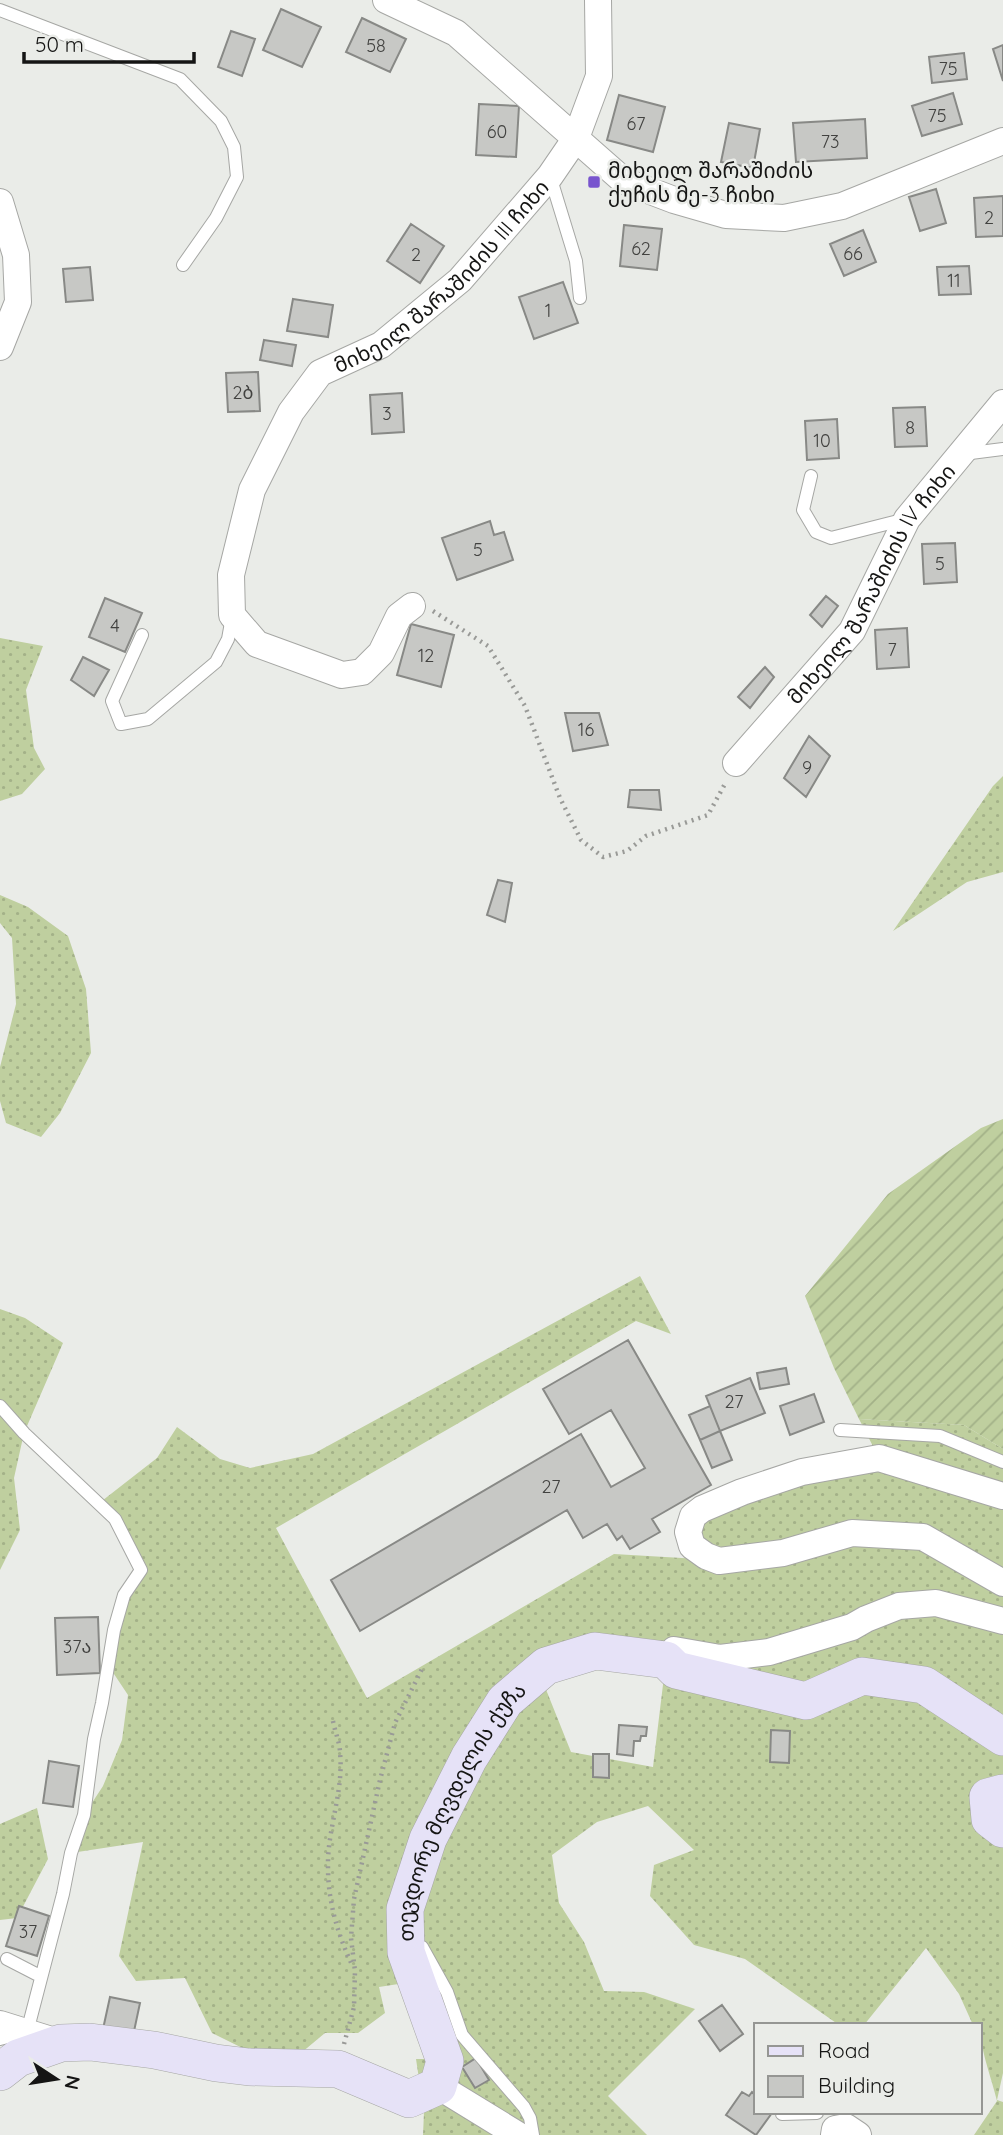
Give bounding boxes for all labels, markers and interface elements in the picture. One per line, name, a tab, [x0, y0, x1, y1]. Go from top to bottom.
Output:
scale bar	[24, 21, 194, 65]
text: 50 m	[35, 31, 84, 57]
house number: 58	[366, 34, 386, 57]
house number: 75	[938, 57, 958, 80]
house number: 75	[927, 104, 947, 127]
house number: 67	[627, 112, 645, 135]
house number: 60	[487, 120, 507, 143]
house number: 73	[821, 130, 839, 153]
place label: მიხეილ შარაშიძის ქუჩის მე-3 ჩიხი	[608, 157, 813, 207]
street label: მიხეილ შარაშიძის III ჩიხი	[329, 174, 554, 378]
marker: მიხეილ შარაშიძის ქუჩის მე-3 ჩიხი	[586, 174, 602, 190]
house number: 2	[984, 206, 994, 229]
house number: 62	[631, 237, 651, 260]
house number: 66	[843, 242, 863, 265]
house number: 2	[411, 243, 421, 266]
house number: 11	[947, 269, 961, 292]
house number: 1	[545, 299, 551, 322]
house number: 2ბ	[233, 381, 253, 404]
house number: 3	[382, 402, 392, 425]
house number: 8	[905, 416, 915, 439]
house number: 10	[813, 429, 831, 452]
street label: მიხეილ შარაშიძის IV ჩიხი	[781, 458, 960, 709]
house number: 5	[473, 538, 483, 561]
house number: 5	[935, 552, 945, 575]
house number: 4	[110, 614, 120, 637]
house number: 7	[887, 638, 897, 661]
house number: 12	[418, 644, 434, 667]
house number: 16	[578, 718, 594, 741]
house number: 9	[802, 756, 812, 779]
house number: 27	[725, 1390, 743, 1413]
house number: 27	[542, 1475, 560, 1498]
house number: 37ა	[63, 1635, 91, 1658]
street label: თევდორე მღვდელის ქუჩა	[392, 1676, 531, 1942]
house number: 37	[19, 1920, 37, 1943]
legend	[754, 2023, 982, 2114]
text: Road	[818, 2037, 870, 2063]
north arrow	[21, 2044, 91, 2114]
text: Building	[818, 2072, 895, 2098]
text: N	[59, 2073, 86, 2092]

